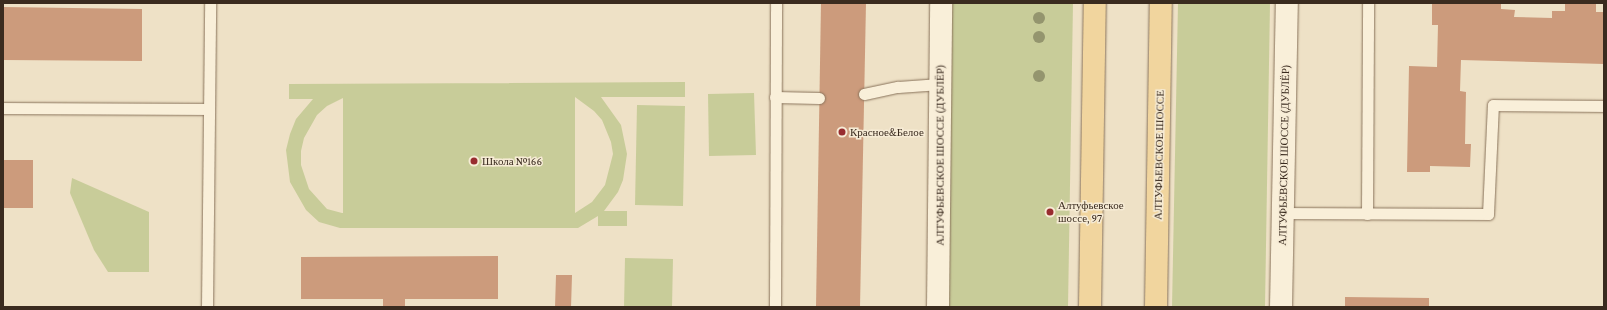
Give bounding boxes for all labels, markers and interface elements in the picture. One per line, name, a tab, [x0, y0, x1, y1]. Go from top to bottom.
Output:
street label: АЛТУФЬЕВСКОЕ ШОССЕ (ДУБЛЁР)	[933, 64, 947, 246]
street label: АЛТУФЬЕВСКОЕ ШОССЕ (ДУБЛЁР)	[1276, 64, 1292, 246]
street label: АЛТУФЬЕВСКОЕ ШОССЕ	[1151, 90, 1167, 220]
place label: Красное&Белое	[850, 125, 924, 139]
marker: Красное&Белое	[837, 127, 847, 137]
place label: Школа №166	[482, 154, 542, 168]
marker: Школа №166	[469, 156, 479, 166]
place label: Алтуфьевское шоссе, 97	[1058, 199, 1124, 225]
marker: Алтуфьевское шоссе, 97	[1045, 207, 1055, 217]

